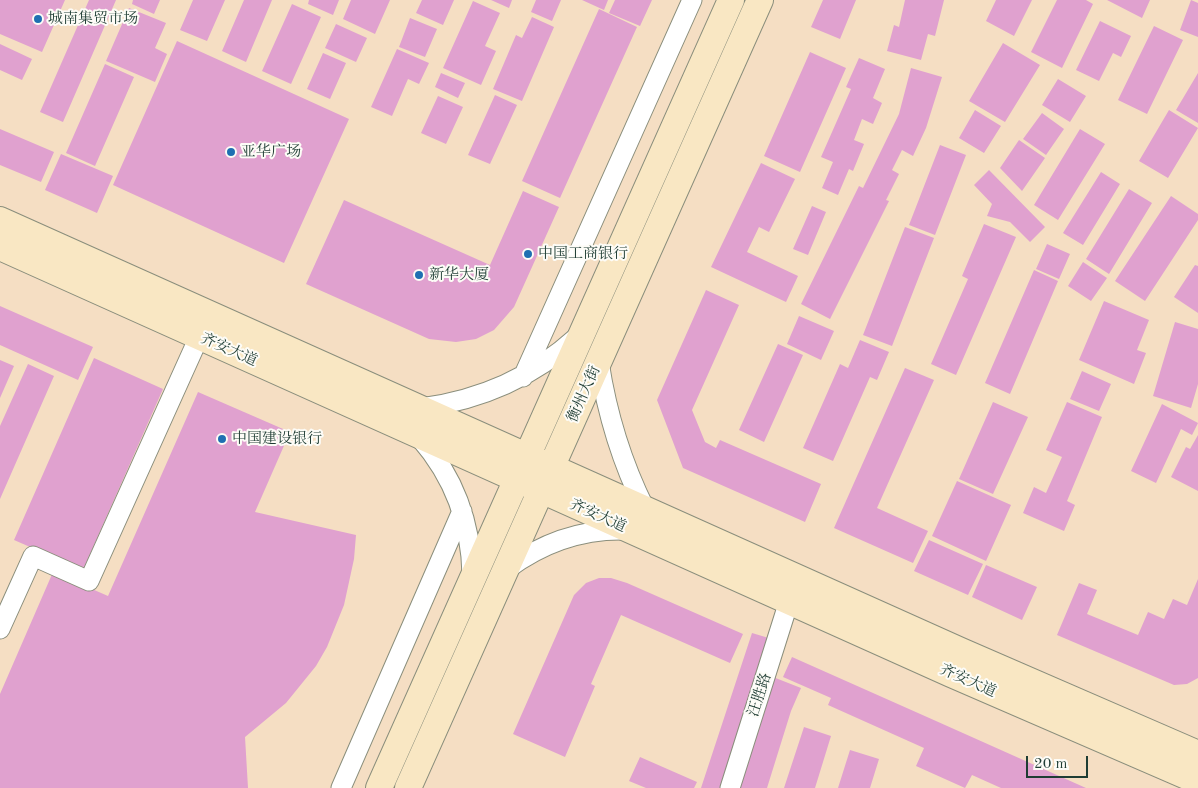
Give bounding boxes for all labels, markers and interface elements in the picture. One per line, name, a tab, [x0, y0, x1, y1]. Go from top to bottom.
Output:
place label: 城南集贸市场	[48, 10, 138, 28]
marker: 城南集贸市场	[32, 13, 44, 25]
place label: 亚华广场	[241, 143, 301, 161]
marker: 亚华广场	[225, 146, 237, 158]
place label: 中国工商银行	[538, 245, 628, 263]
marker: 中国工商银行	[522, 248, 534, 260]
place label: 新华大厦	[429, 266, 489, 284]
marker: 新华大厦	[413, 269, 425, 281]
street label: 齐安大道	[198, 330, 260, 370]
street label: 衡州大街	[564, 363, 604, 425]
place label: 中国建设银行	[232, 430, 322, 448]
marker: 中国建设银行	[216, 433, 228, 445]
street label: 齐安大道	[567, 496, 629, 536]
street label: 齐安大道	[937, 661, 999, 701]
street label: 汪胜路	[744, 671, 776, 719]
scale bar	[1028, 746, 1090, 778]
text: 20 m	[1034, 757, 1068, 772]

